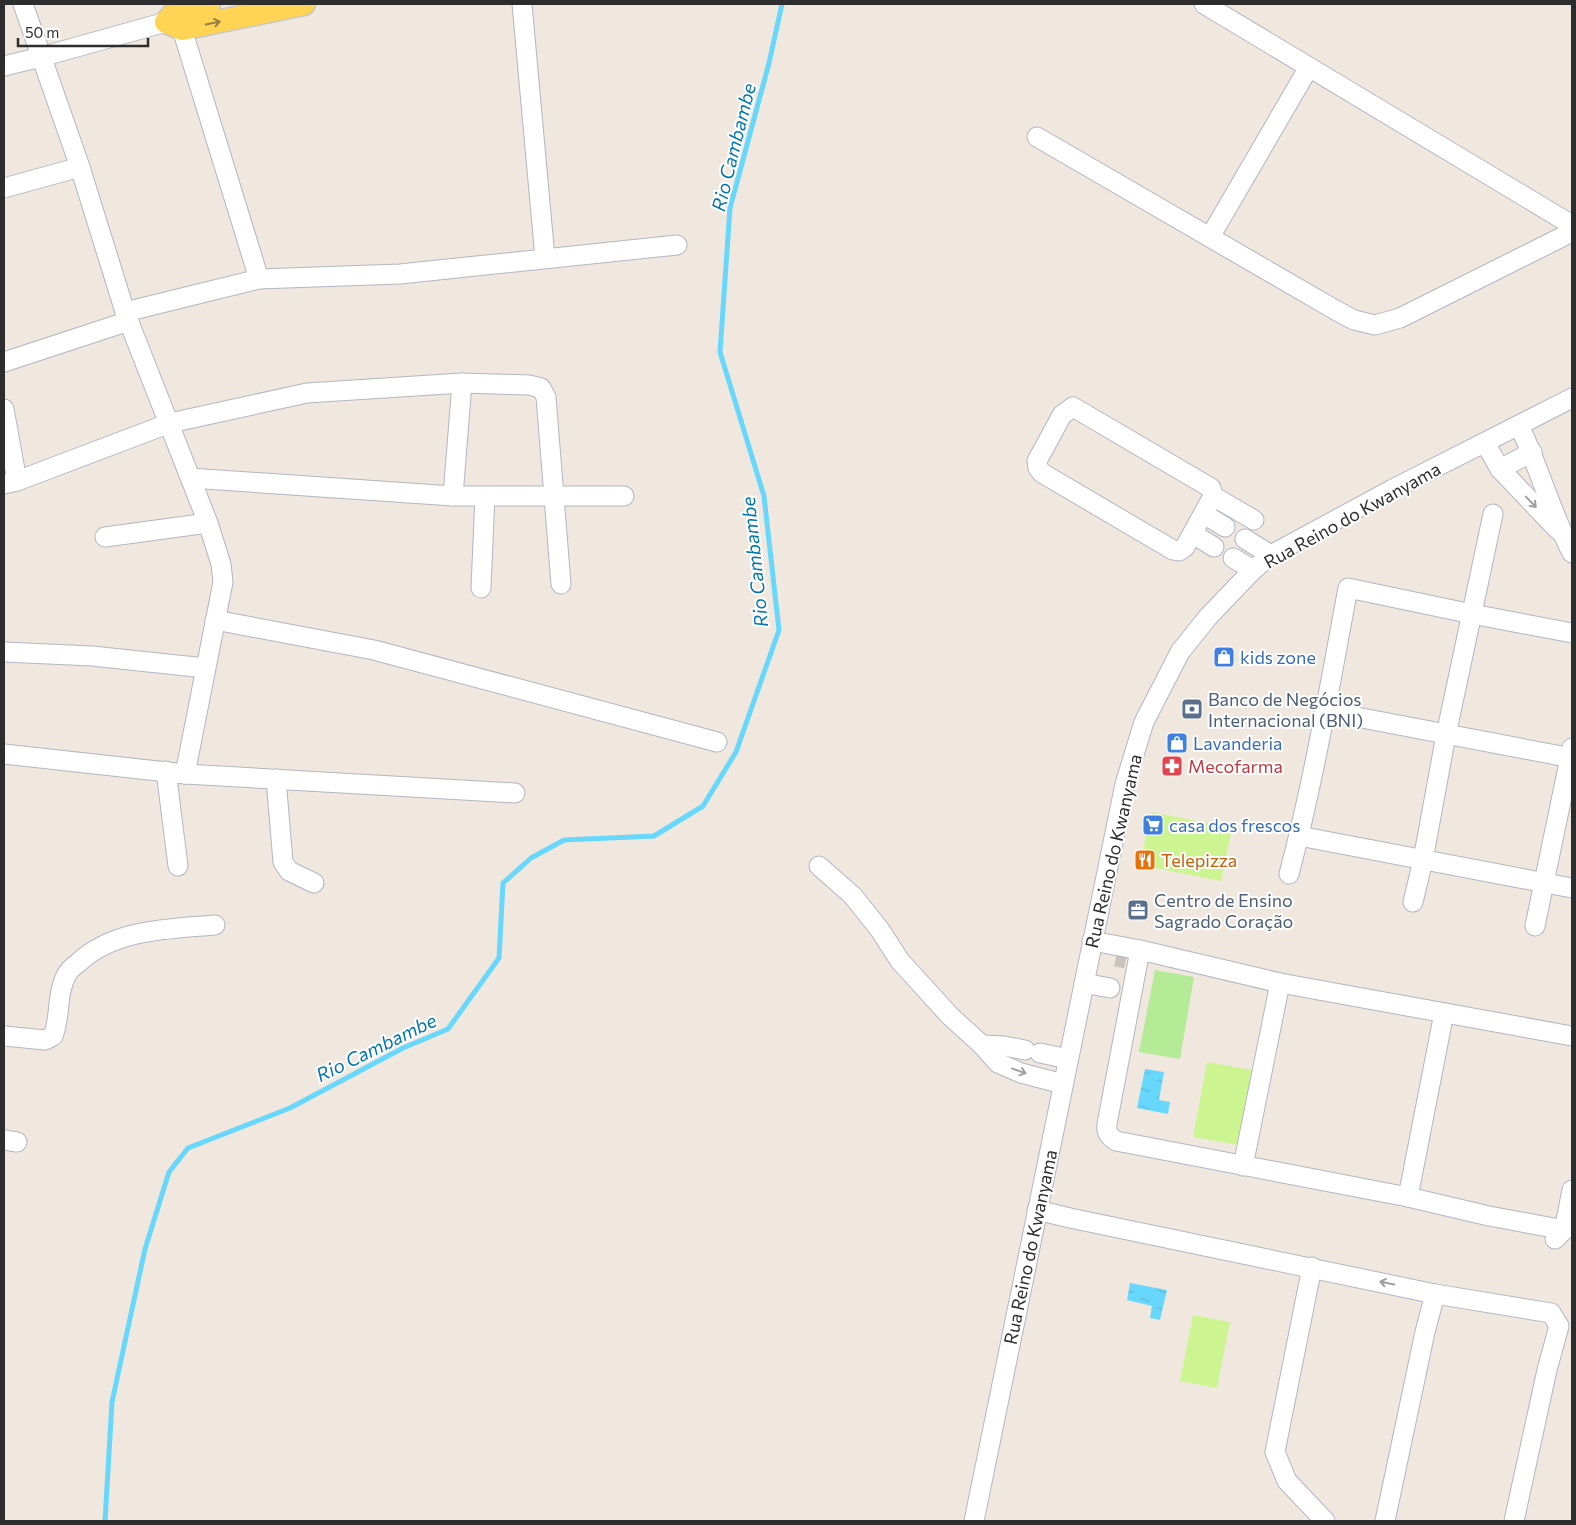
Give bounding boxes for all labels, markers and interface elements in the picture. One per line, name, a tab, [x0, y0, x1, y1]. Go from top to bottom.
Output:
scale bar	[18, 15, 148, 47]
one-way arrow	[204, 17, 220, 27]
text: 50 m	[25, 23, 59, 41]
water label: Rio Cambambe	[706, 81, 760, 213]
street label: Rua Reino do Kwanyama	[1260, 457, 1444, 573]
water label: Rio Cambambe	[736, 496, 772, 628]
one-way arrow	[1525, 496, 1537, 508]
shop icon: kids zone	[1212, 645, 1236, 669]
place label: kids zone	[1240, 646, 1316, 668]
place label: Banco de Negócios Internacional (BNI)	[1208, 688, 1363, 731]
bank icon: Banco de Negócios Internacional (BNI)	[1180, 697, 1204, 721]
shop icon: Lavanderia	[1165, 731, 1189, 755]
place label: Lavanderia	[1193, 732, 1282, 754]
street label: Rua Reino do Kwanyama	[1080, 752, 1146, 950]
pharmacy icon: Mecofarma	[1160, 754, 1184, 778]
place label: Mecofarma	[1188, 755, 1283, 777]
supermarket icon: casa dos frescos	[1141, 813, 1165, 837]
place label: casa dos frescos	[1169, 814, 1300, 836]
restaurant icon: Telepizza	[1133, 848, 1157, 872]
place label: Telepizza	[1161, 849, 1237, 871]
place label: Centro de Ensino Sagrado Coração	[1154, 889, 1293, 932]
office icon: Centro de Ensino Sagrado Coração	[1126, 898, 1150, 922]
water label: Rio Cambambe	[312, 1008, 440, 1086]
one-way arrow	[1010, 1067, 1026, 1076]
street label: Rua Reino do Kwanyama	[999, 1148, 1061, 1346]
one-way arrow	[1380, 1278, 1396, 1288]

